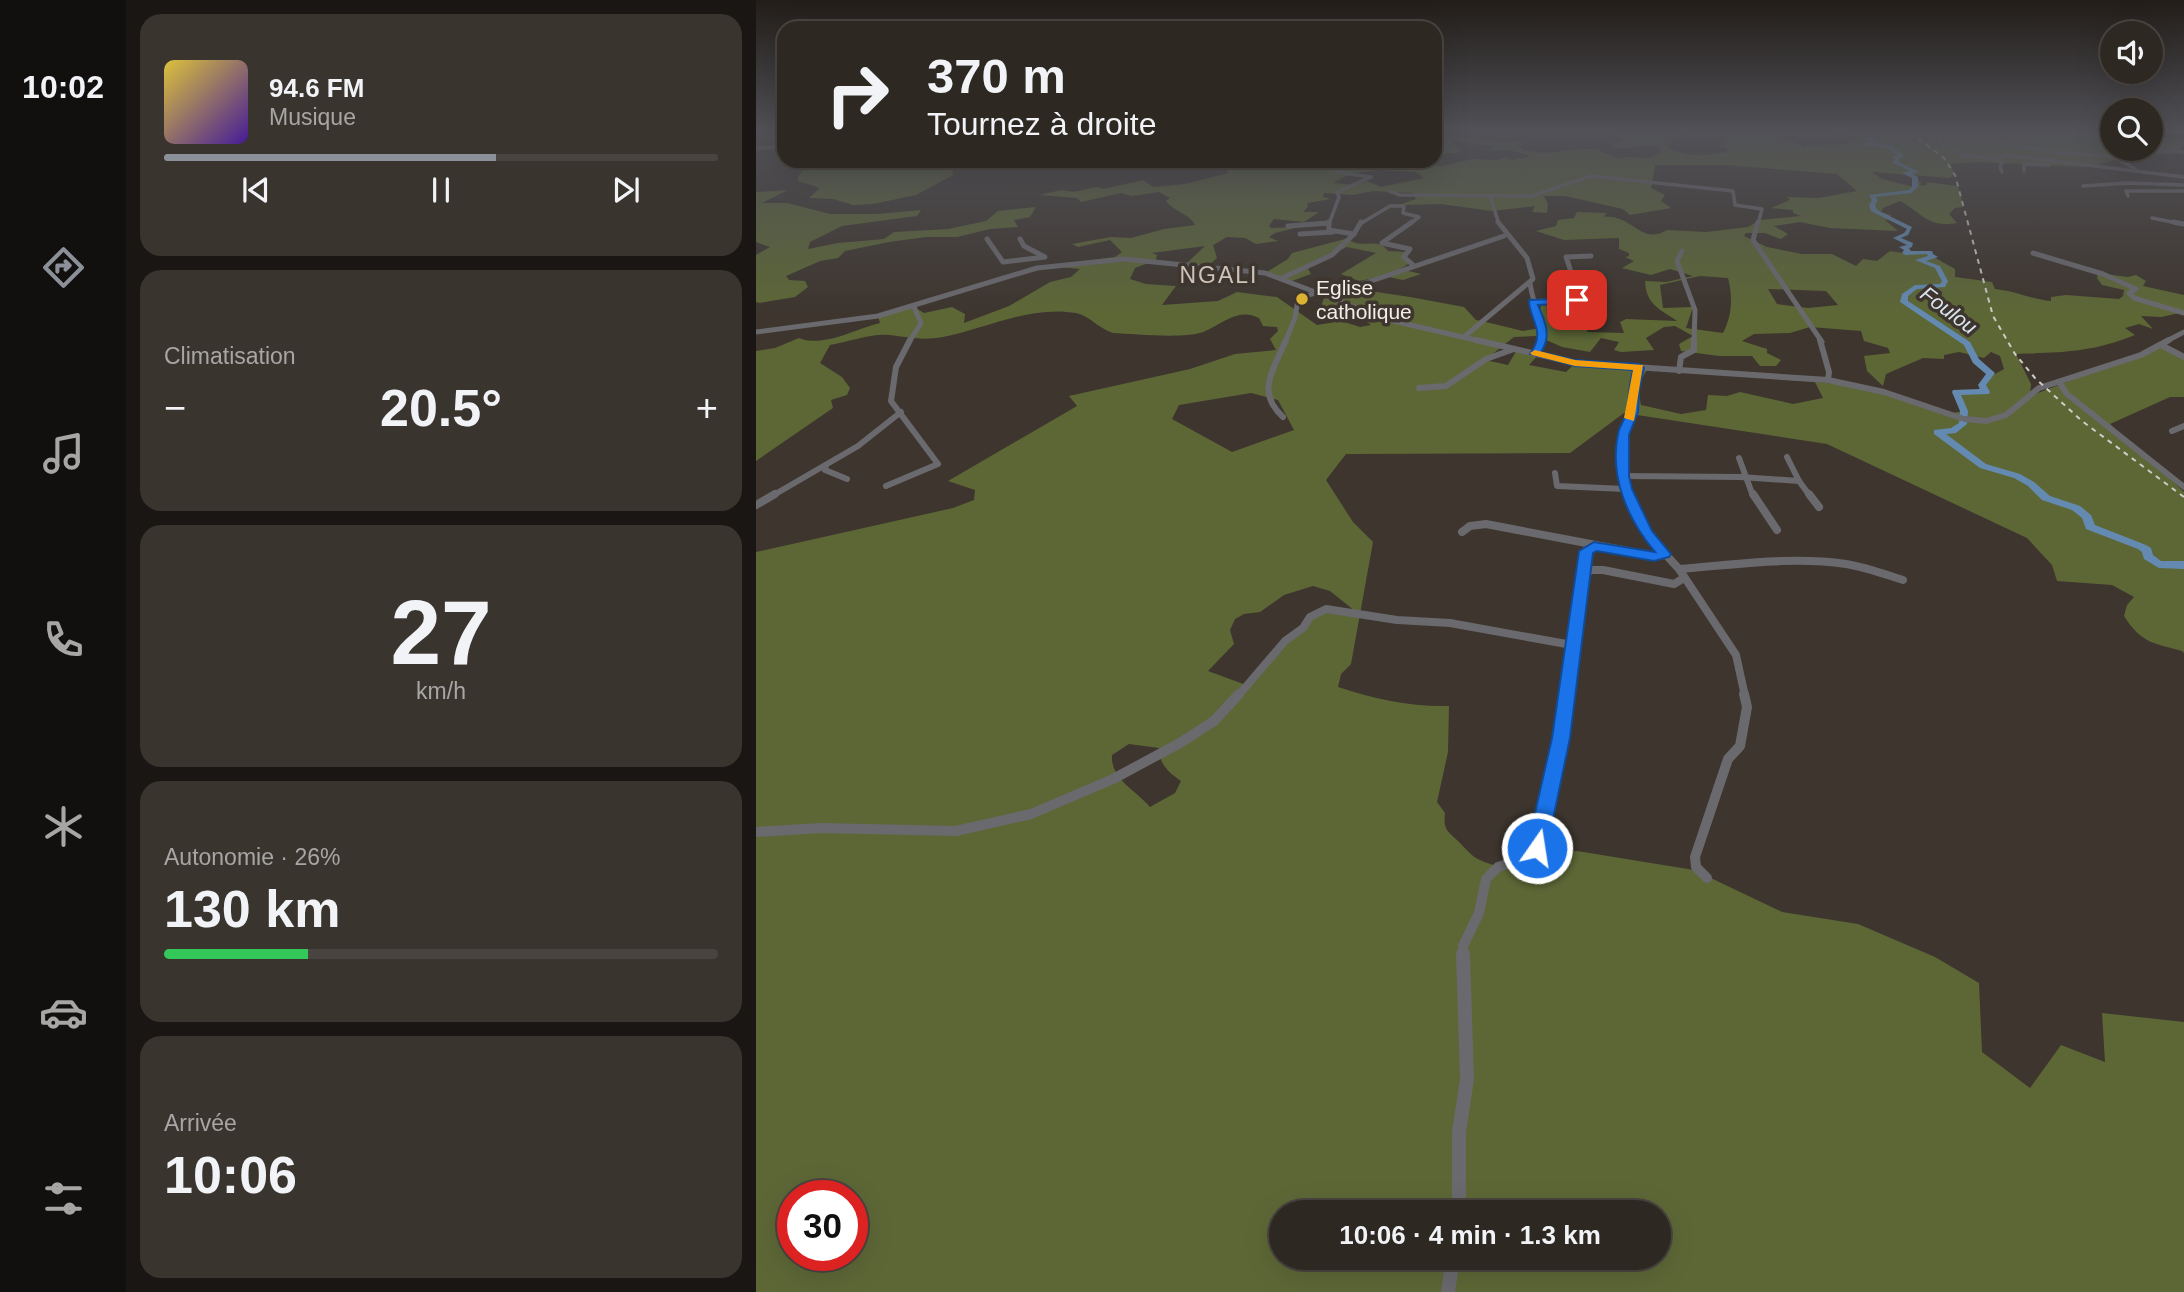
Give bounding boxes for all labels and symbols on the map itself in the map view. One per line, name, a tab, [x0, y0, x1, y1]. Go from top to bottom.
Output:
district label: NGALI	[1179, 262, 1259, 288]
pin	[1547, 270, 1607, 330]
place label: Eglise catholique	[1316, 276, 1412, 323]
water label: Foulou	[1916, 281, 1982, 339]
marker: Eglise catholique	[1294, 291, 1310, 307]
position arrow	[1500, 811, 1574, 885]
speed limit sign: 30	[777, 1180, 868, 1271]

